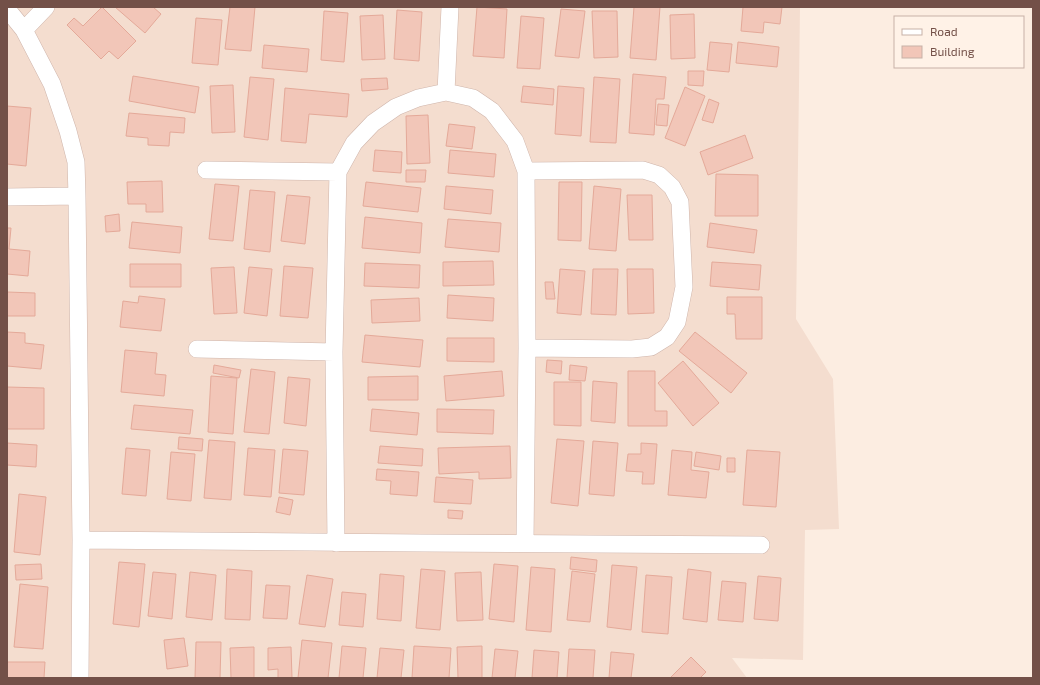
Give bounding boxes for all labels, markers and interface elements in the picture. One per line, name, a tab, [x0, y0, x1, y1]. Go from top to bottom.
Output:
legend	[894, 16, 1024, 68]
text: Road	[930, 24, 958, 38]
text: Building	[930, 44, 975, 58]

